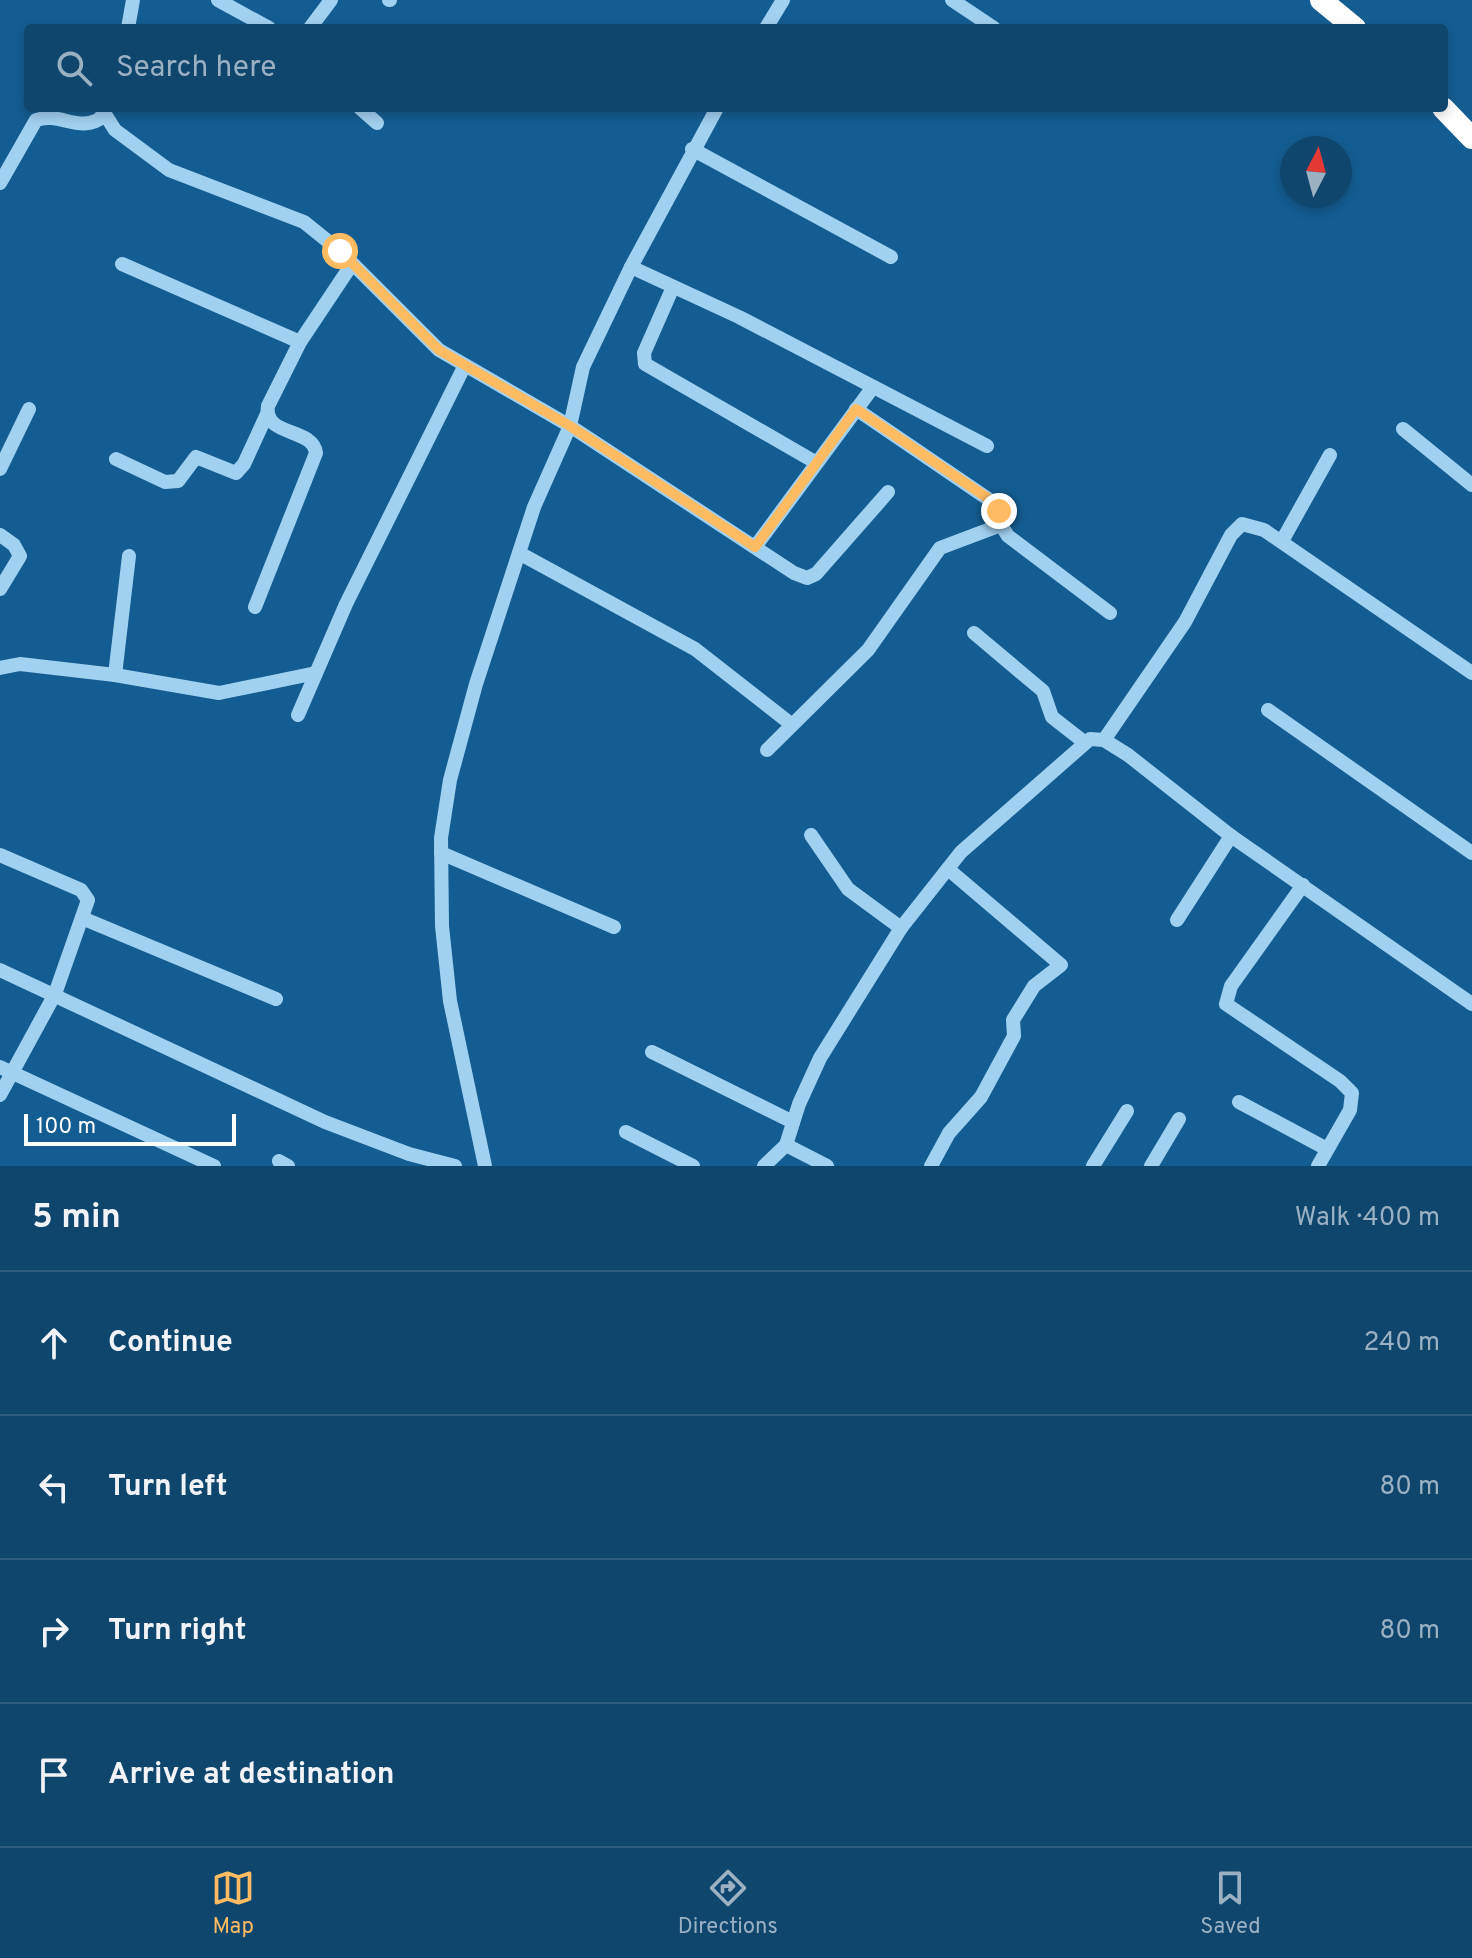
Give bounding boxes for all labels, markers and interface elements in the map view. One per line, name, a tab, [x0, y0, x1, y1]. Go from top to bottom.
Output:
search box	[24, 24, 1448, 112]
icon: search	[52, 46, 96, 90]
text: Search here	[116, 50, 276, 87]
north arrow	[1280, 136, 1352, 208]
route start	[322, 233, 358, 269]
route end	[981, 493, 1017, 529]
scale bar	[24, 1110, 236, 1146]
text: 100 m	[36, 1114, 96, 1141]
text: 5 min	[32, 1197, 121, 1240]
text: Walk · 400 m	[1295, 1202, 1440, 1235]
icon: ahead	[32, 1321, 76, 1365]
text: Continue	[108, 1325, 233, 1362]
text: 240 m	[1363, 1327, 1440, 1360]
icon: left	[32, 1465, 76, 1509]
text: Turn left	[108, 1469, 228, 1506]
text: 80 m	[1380, 1471, 1440, 1504]
icon: right	[32, 1609, 76, 1653]
text: Turn right	[108, 1613, 246, 1650]
text: 80 m	[1380, 1615, 1440, 1648]
icon: arrive	[32, 1753, 76, 1797]
text: Arrive at destination	[108, 1757, 394, 1794]
tab: Map	[211, 1866, 255, 1941]
tab: Directions	[678, 1866, 778, 1941]
tab: Saved	[1200, 1866, 1261, 1941]

